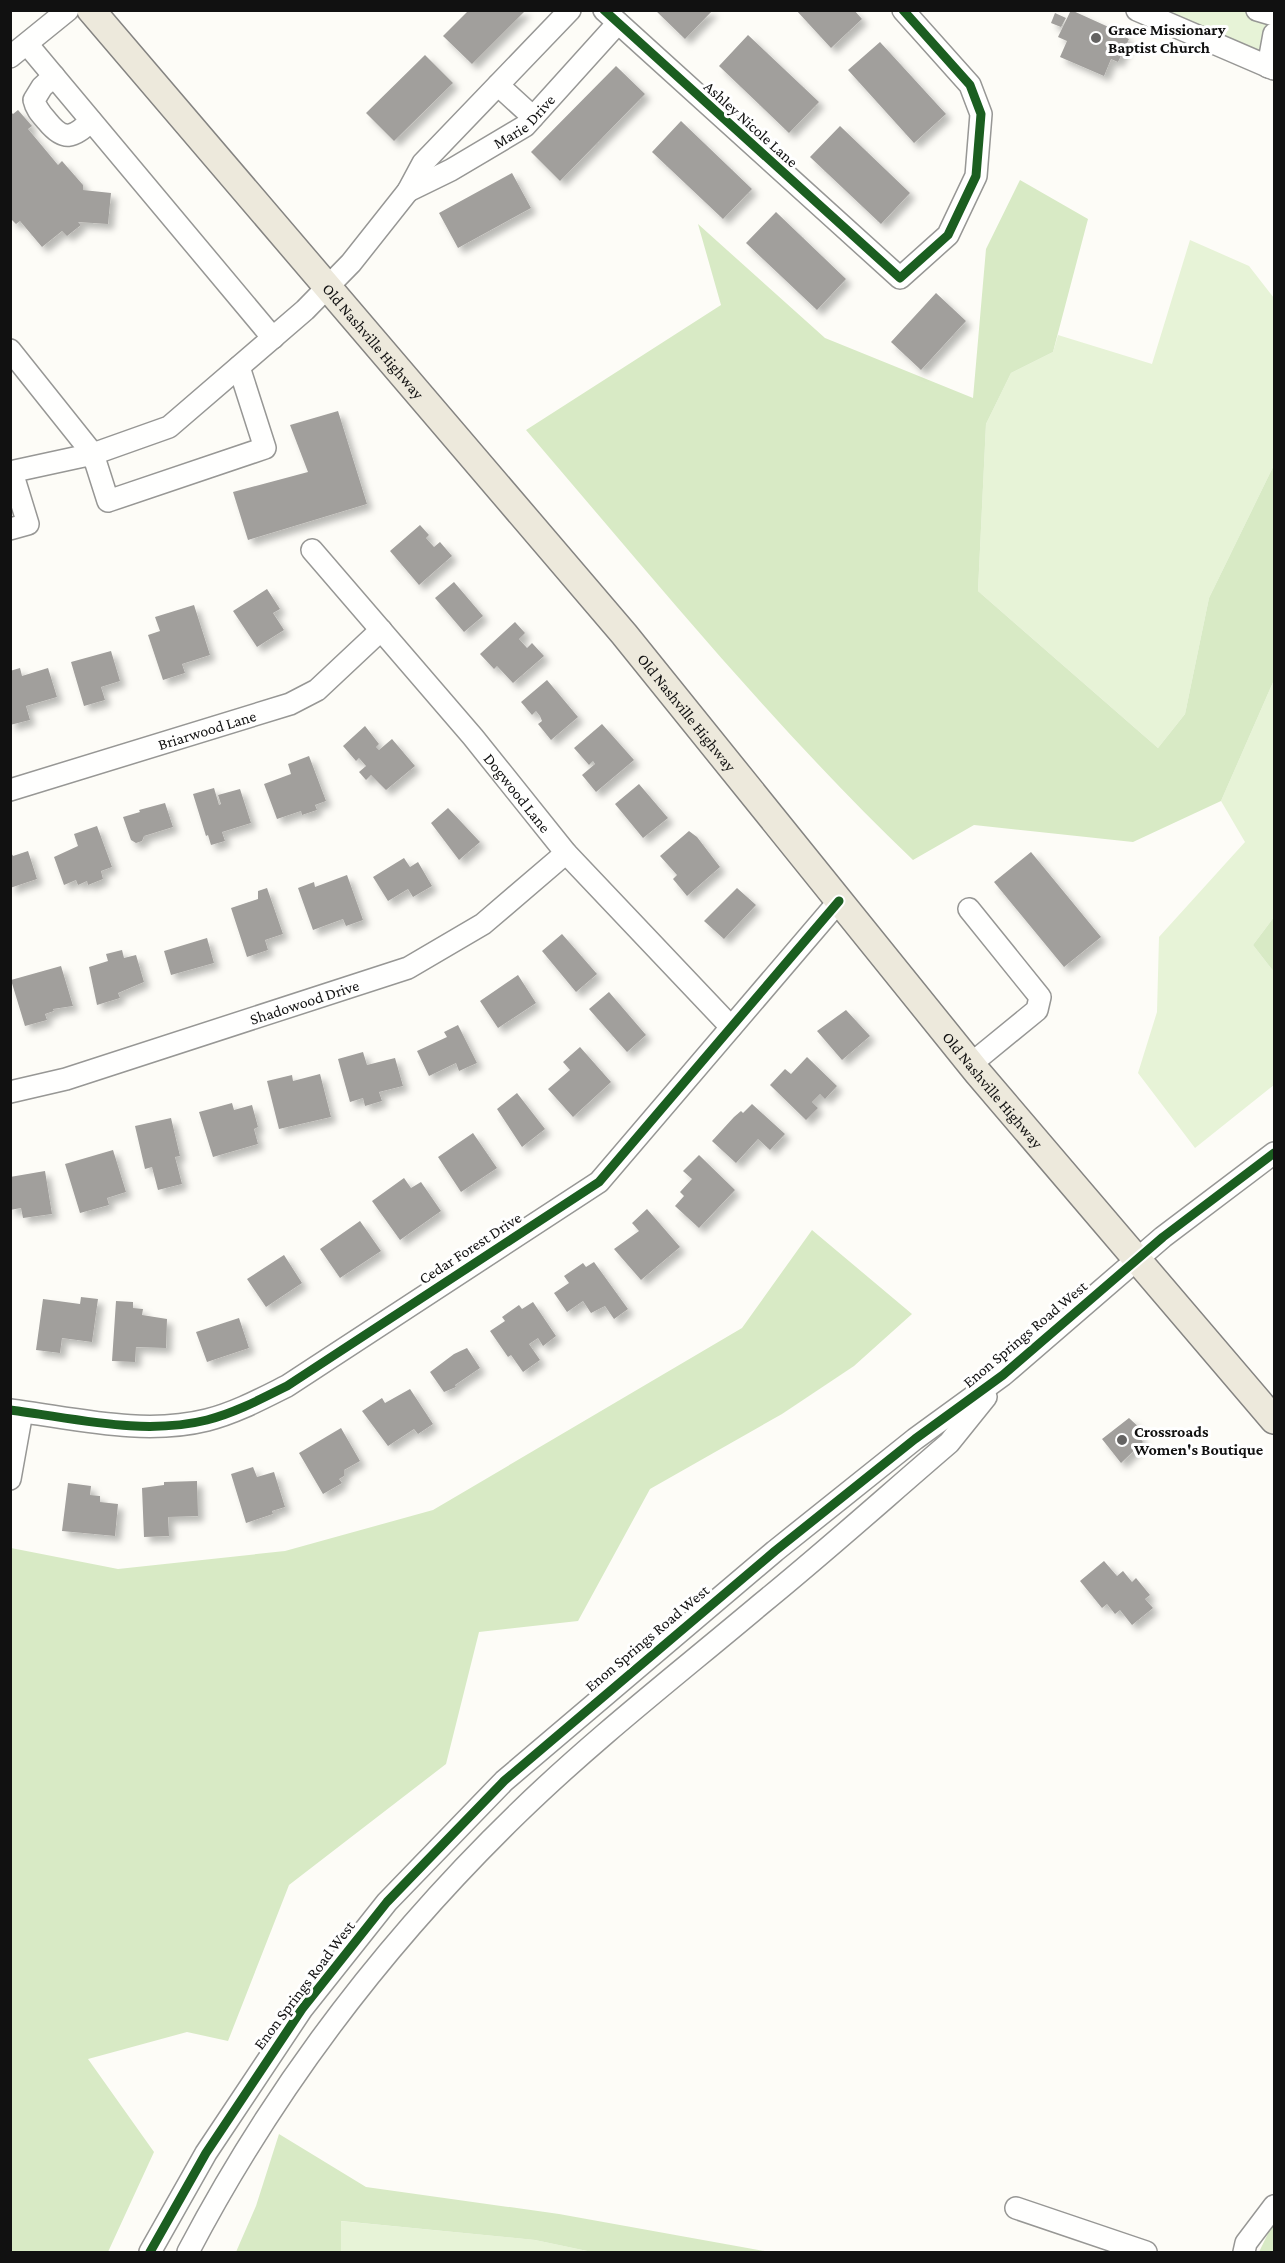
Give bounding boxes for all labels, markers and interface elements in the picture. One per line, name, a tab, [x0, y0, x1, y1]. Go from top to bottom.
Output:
place label: Grace Missionary Baptist Church	[1108, 21, 1226, 56]
marker: Grace Missionary Baptist Church	[1089, 31, 1103, 45]
street label: Ashley Nicole Lane	[700, 78, 801, 171]
street label: Marie Drive	[490, 91, 558, 152]
street label: Old Nashville Highway	[320, 280, 428, 403]
street label: Old Nashville Highway	[634, 650, 740, 776]
street label: Briarwood Lane	[156, 706, 258, 753]
street label: Dogwood Lane	[481, 750, 554, 835]
street label: Shadowood Drive	[248, 976, 361, 1027]
street label: Old Nashville Highway	[940, 1028, 1047, 1152]
street label: Cedar Forest Drive	[416, 1209, 524, 1287]
street label: Enon Springs Road West	[960, 1277, 1091, 1391]
place label: Crossroads Women's Boutique	[1133, 1423, 1264, 1458]
marker: Crossroads Women's Boutique	[1115, 1433, 1129, 1447]
street label: Enon Springs Road West	[582, 1581, 713, 1695]
street label: Enon Springs Road West	[250, 1917, 359, 2053]

